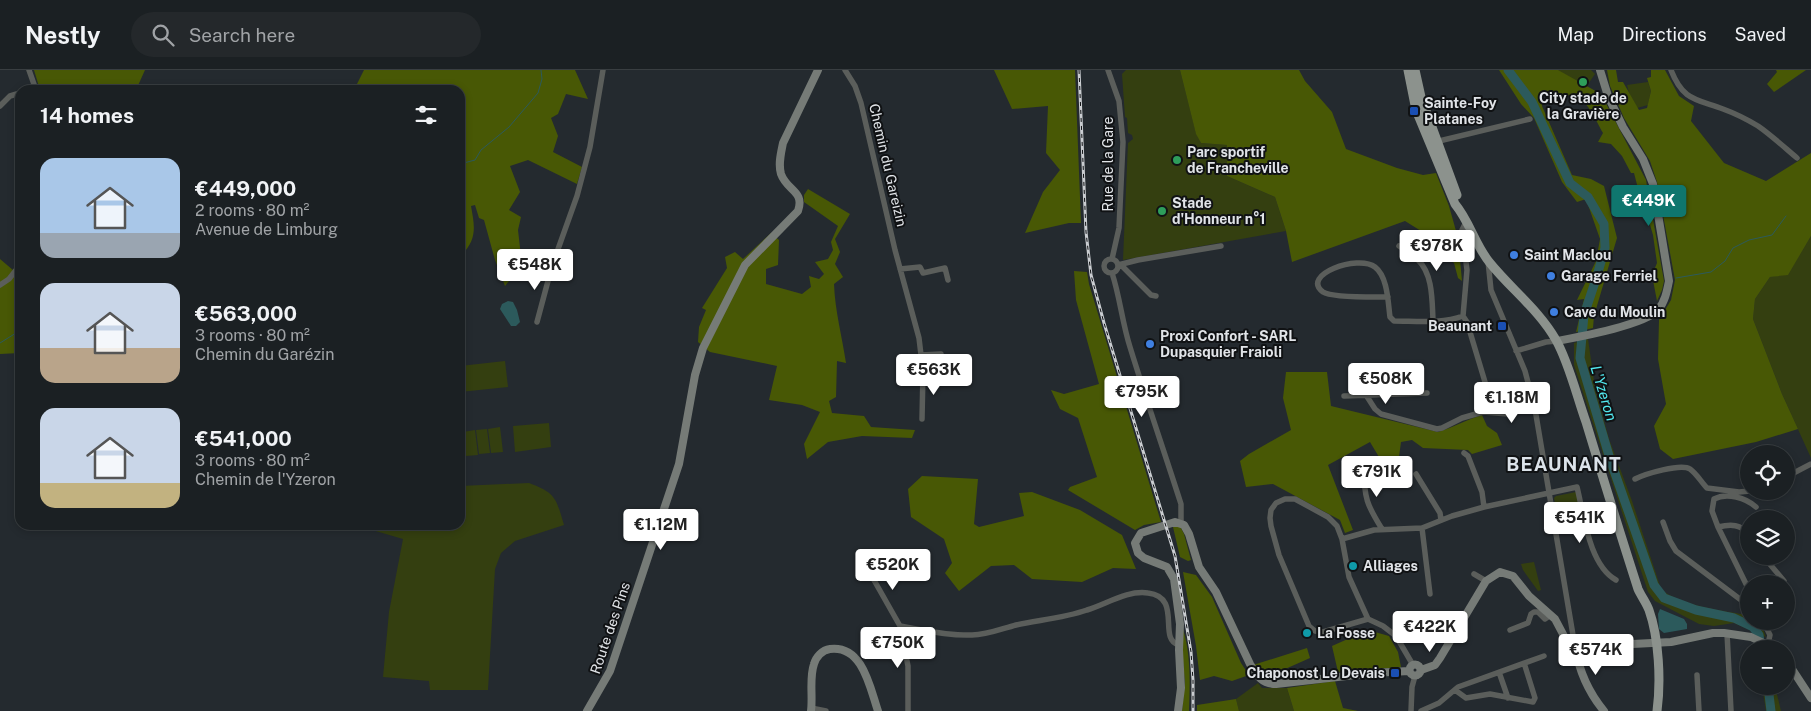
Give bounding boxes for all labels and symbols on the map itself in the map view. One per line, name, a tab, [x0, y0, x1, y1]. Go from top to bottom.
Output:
marker: City stade de la Gravière	[1577, 76, 1589, 88]
place label: City stade de la Gravière	[1539, 90, 1627, 122]
place label: Sainte-Foy Platanes	[1424, 95, 1497, 127]
street label: Chemin du Gareizin	[866, 102, 910, 228]
marker: Sainte-Foy Platanes	[1408, 105, 1420, 117]
street label: Rue de la Gare	[1100, 117, 1116, 211]
place label: Parc sportif de Francheville	[1187, 144, 1289, 176]
marker: Parc sportif de Francheville	[1171, 154, 1183, 166]
pin: €449K	[1614, 184, 1684, 227]
place label: Stade d'Honneur n°1	[1172, 195, 1266, 227]
marker: Stade d'Honneur n°1	[1156, 205, 1168, 217]
pin: €978K	[1402, 230, 1472, 272]
place label: Saint Maclou	[1524, 247, 1611, 263]
pin: €548K	[500, 248, 570, 291]
marker: Saint Maclou	[1508, 249, 1520, 261]
place label: Garage Ferriel	[1561, 268, 1658, 284]
marker: Garage Ferriel	[1545, 270, 1557, 282]
place label: Cave du Moulin	[1564, 304, 1665, 320]
marker: Cave du Moulin	[1548, 306, 1560, 318]
place label: Beaunant	[1428, 318, 1492, 334]
marker: Beaunant	[1496, 320, 1508, 332]
place label: Proxi Confort - SARL Dupasquier Fraioli	[1160, 328, 1296, 360]
marker: Proxi Confort - SARL Dupasquier Fraioli	[1144, 338, 1156, 350]
pin: €563K	[899, 354, 969, 396]
pin: €508K	[1351, 362, 1421, 405]
water label: L'Yzeron	[1588, 363, 1620, 423]
pin: €795K	[1107, 376, 1177, 418]
pin: €1.18M	[1471, 382, 1553, 424]
district label: BEAUNANT	[1506, 453, 1622, 475]
pin: €791K	[1342, 456, 1412, 498]
pin: €541K	[1545, 502, 1615, 544]
pin: €1.12M	[620, 508, 702, 551]
pin: €520K	[858, 548, 928, 591]
place label: Alliages	[1363, 558, 1418, 574]
marker: Alliages	[1347, 560, 1359, 572]
street label: Route des Pins	[587, 580, 633, 676]
pin: €422K	[1395, 610, 1465, 653]
place label: La Fosse	[1317, 625, 1375, 641]
pin: €750K	[863, 626, 933, 669]
marker: La Fosse	[1301, 627, 1313, 639]
pin: €574K	[1561, 634, 1631, 676]
place label: Chaponost Le Devais	[1246, 665, 1385, 681]
marker: Chaponost Le Devais	[1389, 667, 1401, 679]

